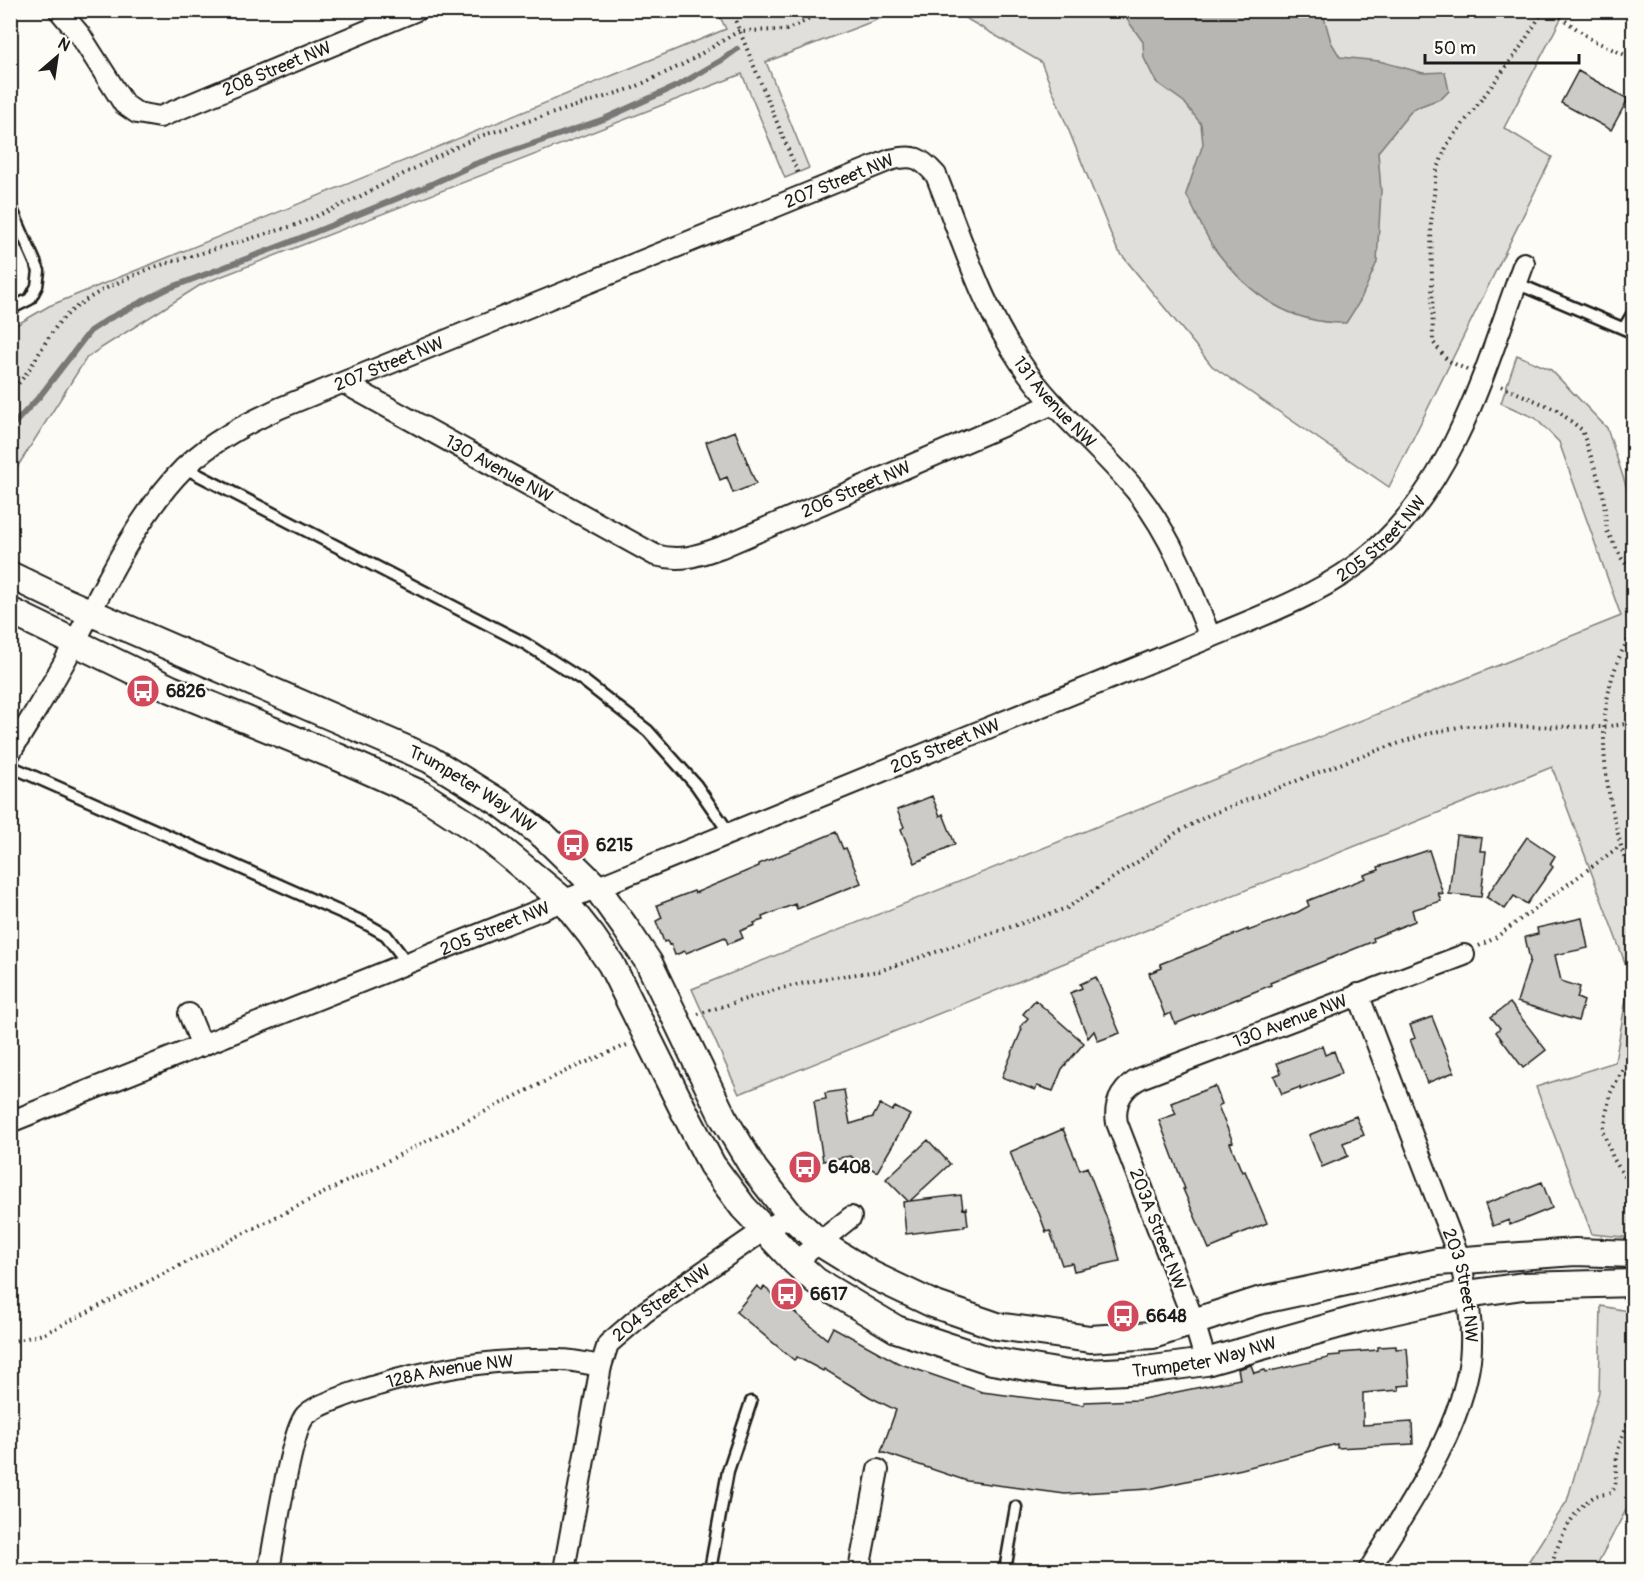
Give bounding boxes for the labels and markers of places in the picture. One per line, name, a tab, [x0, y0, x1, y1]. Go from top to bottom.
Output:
bus stop icon: 6826	[125, 673, 161, 709]
place label: 6826	[166, 680, 206, 703]
bus stop icon: 6215	[555, 827, 591, 863]
place label: 6215	[596, 834, 634, 857]
bus stop icon: 6408	[787, 1149, 823, 1185]
place label: 6408	[828, 1156, 870, 1179]
bus stop icon: 6617	[769, 1276, 805, 1312]
place label: 6617	[810, 1283, 848, 1306]
bus stop icon: 6648	[1105, 1298, 1141, 1334]
place label: 6648	[1146, 1305, 1186, 1328]

